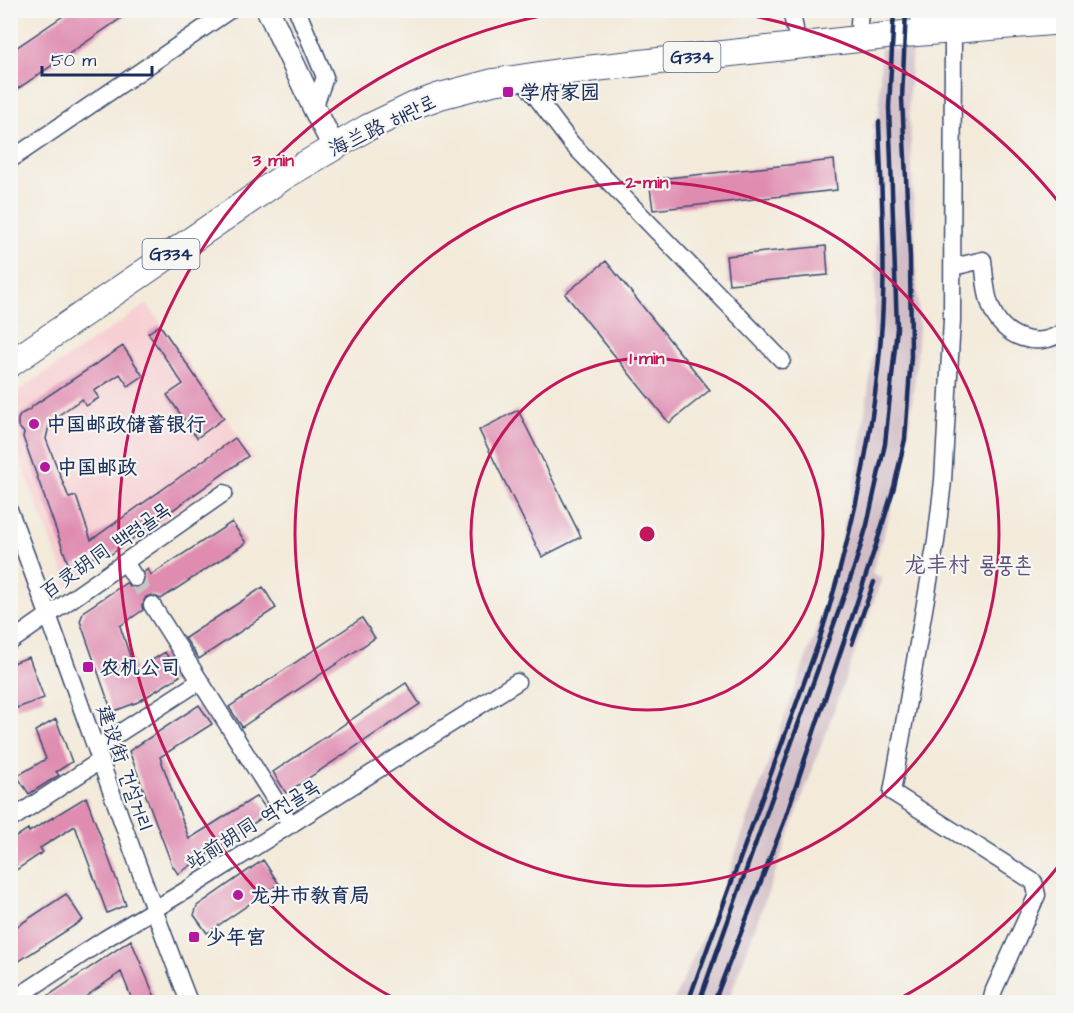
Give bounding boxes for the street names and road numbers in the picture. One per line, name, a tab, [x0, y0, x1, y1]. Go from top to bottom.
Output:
road number: G334	[664, 42, 720, 72]
street label: 海兰路 해란로	[324, 88, 441, 164]
road number: G334	[142, 239, 200, 269]
street label: 百灵胡同 백령골목	[35, 496, 176, 606]
street label: 建设街 건설거리	[89, 701, 159, 835]
street label: 站前胡同 역전골목	[180, 773, 325, 877]

